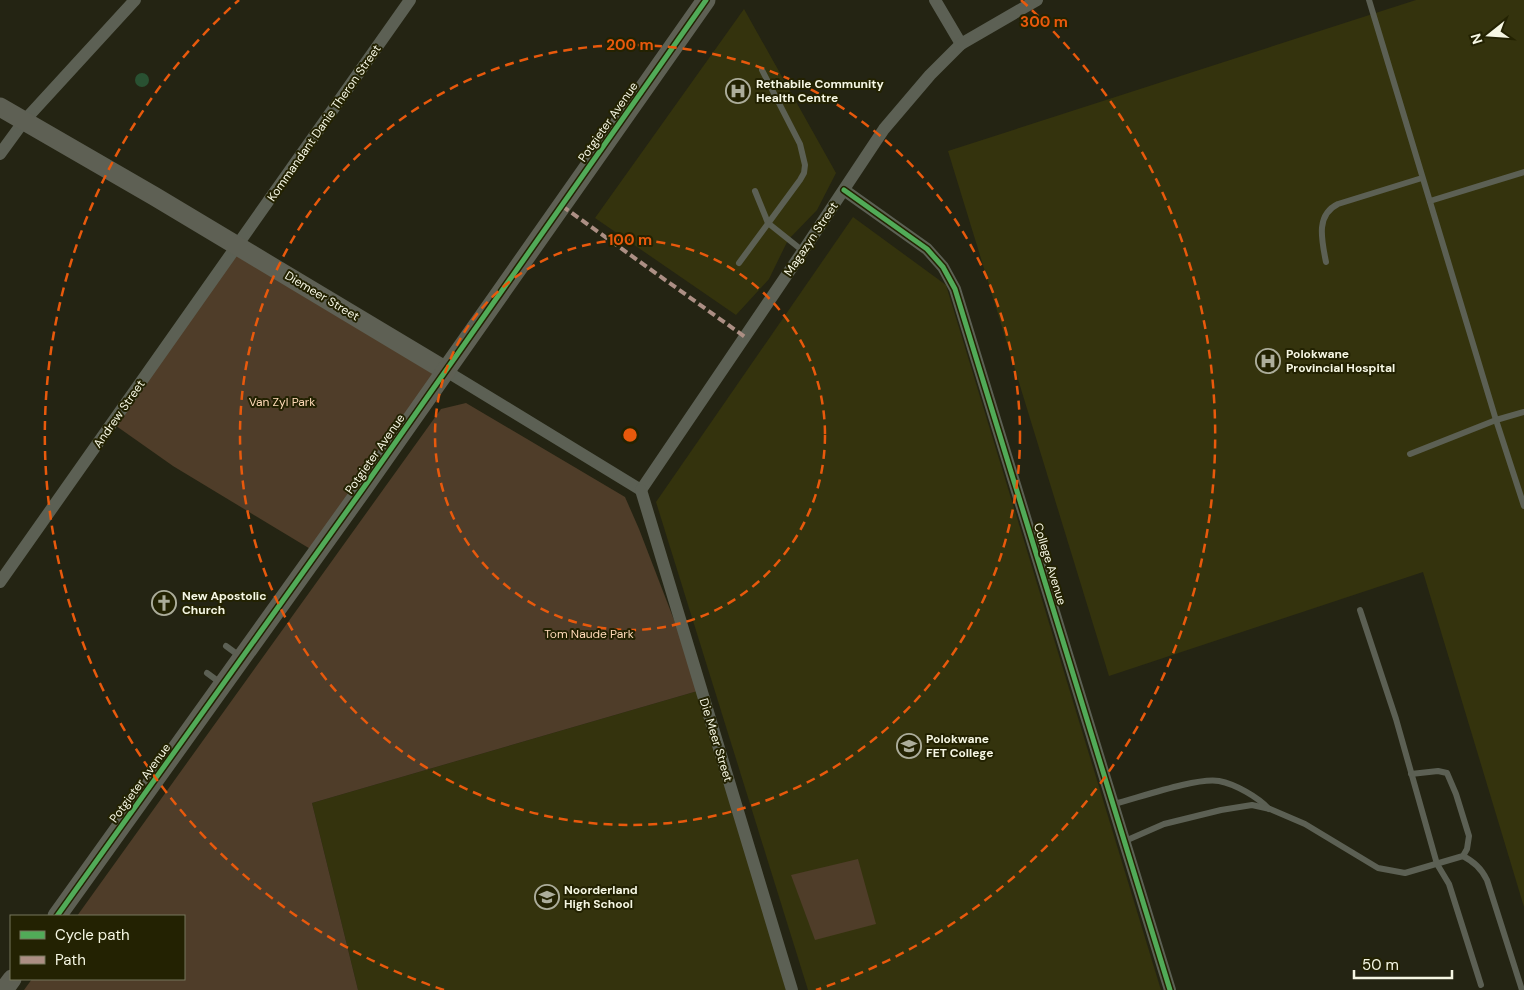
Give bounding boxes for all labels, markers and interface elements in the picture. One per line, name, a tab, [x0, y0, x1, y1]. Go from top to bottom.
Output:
north arrow	[1464, 10, 1514, 60]
text: 300 m	[1020, 12, 1068, 32]
text: N	[1466, 31, 1487, 46]
text: 200 m	[606, 35, 654, 55]
street label: Kommandant Danie Theron Street	[264, 41, 385, 205]
place label: Rethabile Community Health Centre	[756, 76, 884, 106]
hospital icon: Rethabile Community Health Centre	[725, 78, 751, 104]
street label: Potgieter Avenue	[574, 79, 642, 165]
street label: Magazyn Street	[780, 199, 842, 279]
text: 100 m	[608, 230, 652, 250]
street label: Diemeer Street	[282, 268, 362, 325]
place label: Polokwane Provincial Hospital	[1286, 346, 1395, 376]
hospital icon: Polokwane Provincial Hospital	[1255, 348, 1281, 374]
street label: Andrew Street	[90, 377, 149, 451]
park label: Van Zyl Park	[249, 394, 315, 410]
street label: Potgieter Avenue	[341, 411, 409, 497]
centre of rings	[621, 426, 639, 444]
street label: College Avenue	[1030, 521, 1070, 607]
place label: New Apostolic Church	[182, 588, 266, 618]
church icon: New Apostolic Church	[151, 590, 177, 616]
park label: Tom Naude Park	[544, 626, 634, 642]
street label: Die Meer Street	[696, 696, 736, 784]
place label: Polokwane FET College	[926, 731, 993, 761]
school or university icon: Polokwane FET College	[896, 733, 922, 759]
street label: Potgieter Avenue	[106, 740, 174, 826]
place label: Noorderland High School	[564, 882, 638, 912]
school or university icon: Noorderland High School	[534, 884, 560, 910]
legend	[10, 915, 185, 980]
text: Cycle path	[55, 925, 130, 945]
scale bar	[1354, 948, 1452, 980]
text: Path	[55, 950, 86, 970]
text: 50 m	[1362, 955, 1399, 975]

